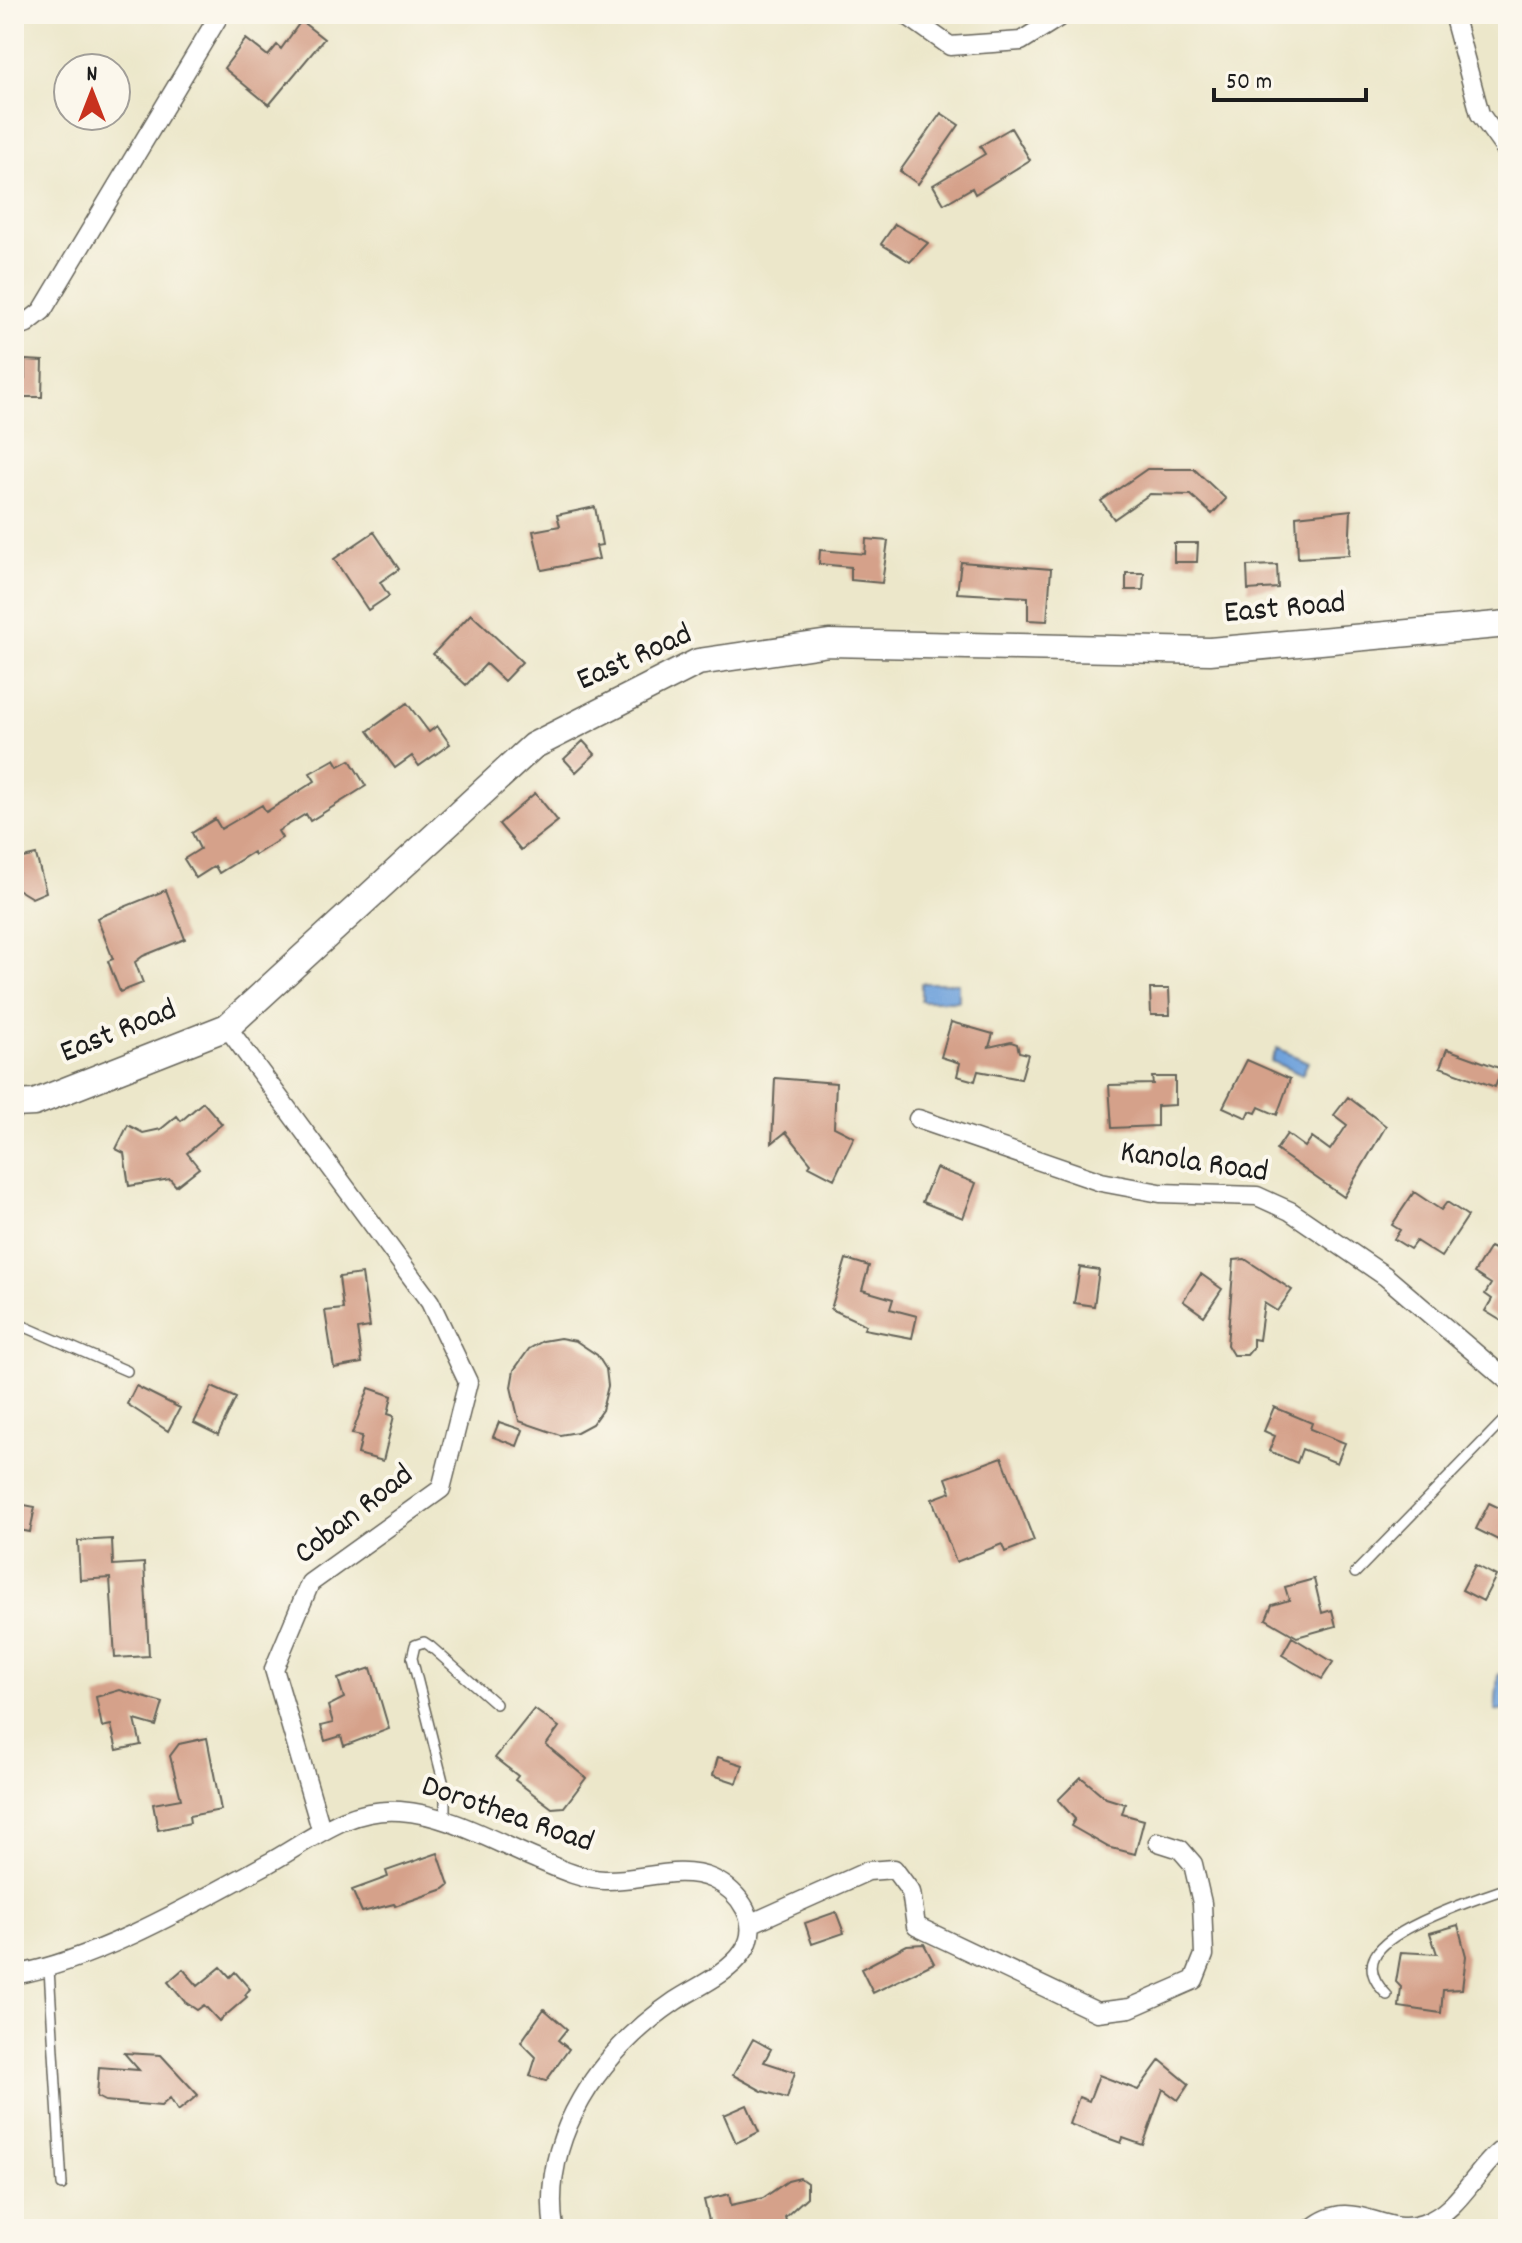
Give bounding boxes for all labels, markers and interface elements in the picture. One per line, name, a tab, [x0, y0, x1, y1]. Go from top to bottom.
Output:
north arrow	[52, 52, 132, 132]
scale bar	[1214, 52, 1366, 102]
text: N	[87, 60, 98, 91]
text: 50 m	[1226, 66, 1272, 100]
street label: East Road	[1222, 582, 1348, 638]
street label: East Road	[570, 613, 700, 705]
street label: East Road	[54, 989, 184, 1077]
street label: Kanola Road	[1117, 1131, 1271, 1197]
street label: Coban Road	[285, 1455, 425, 1577]
street label: Dorothea Road	[415, 1765, 599, 1867]

